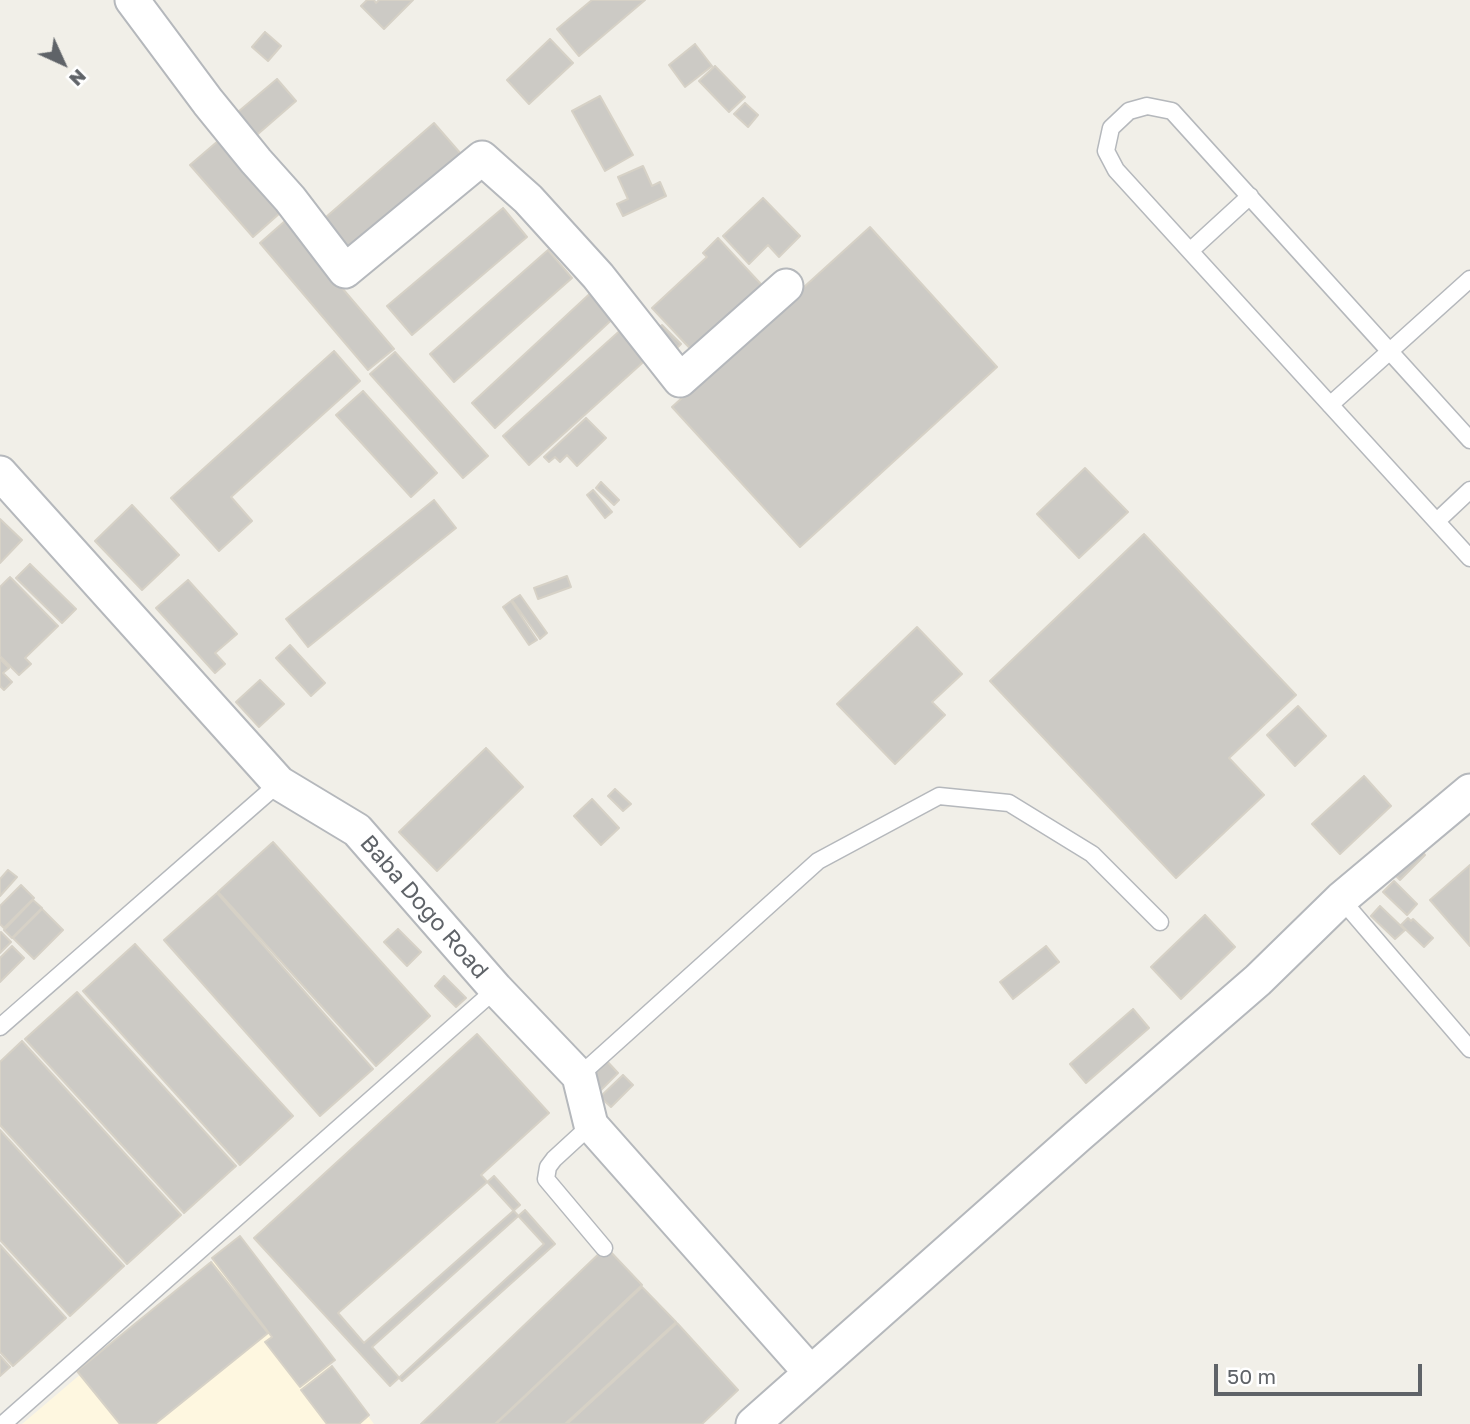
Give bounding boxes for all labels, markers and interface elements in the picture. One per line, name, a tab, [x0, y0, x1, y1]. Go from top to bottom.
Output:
north arrow	[28, 28, 98, 98]
text: N	[65, 65, 91, 91]
street label: Baba Dogo Road	[354, 830, 494, 984]
scale bar	[1218, 1350, 1426, 1394]
text: 50 m	[1227, 1363, 1276, 1389]

